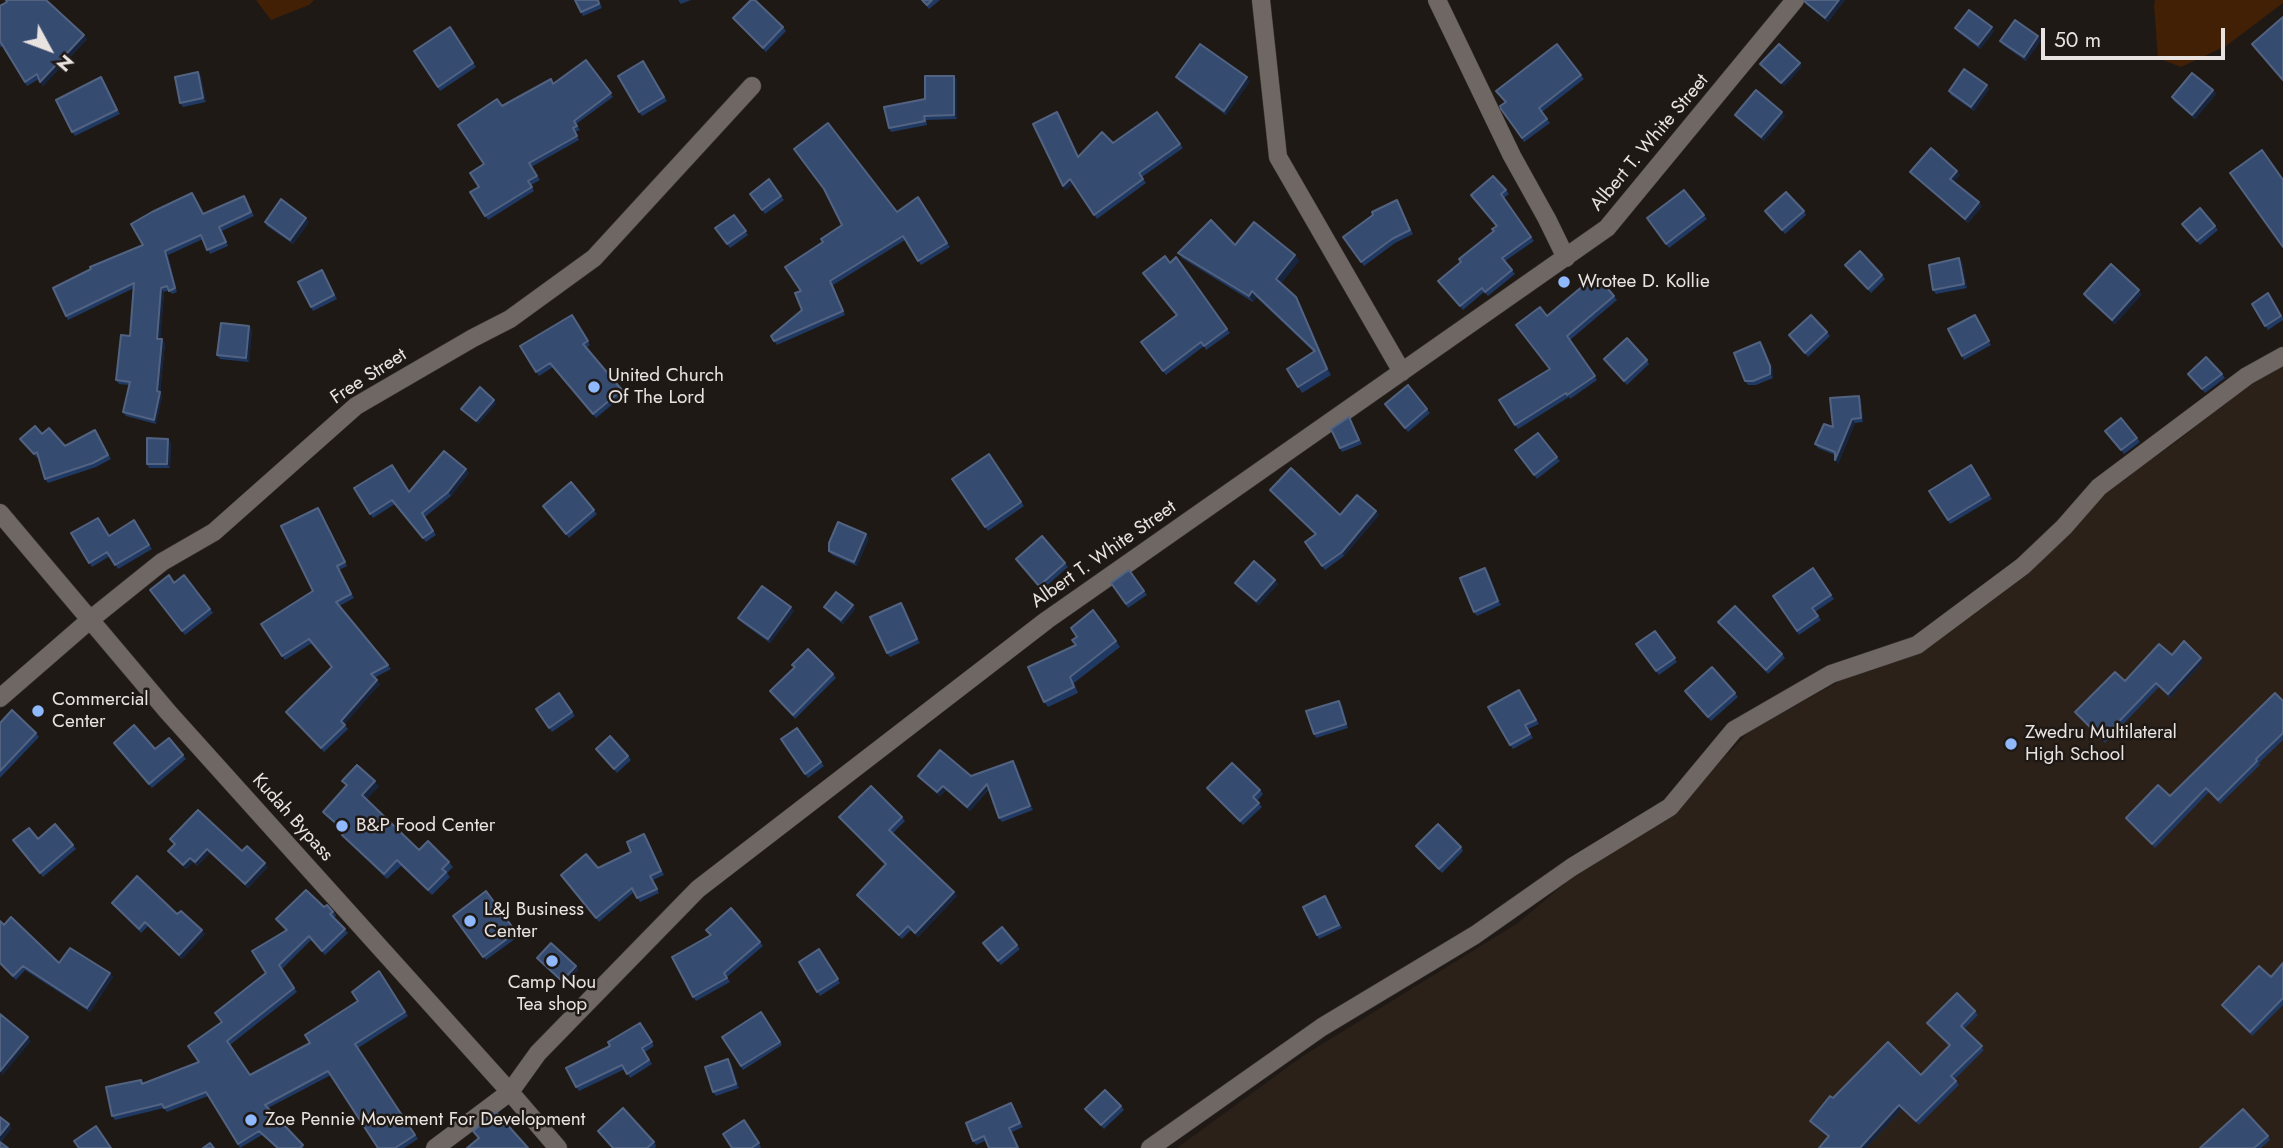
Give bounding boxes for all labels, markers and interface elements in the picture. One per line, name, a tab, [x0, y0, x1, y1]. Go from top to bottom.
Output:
north arrow	[14, 14, 84, 84]
scale bar	[2045, 14, 2229, 58]
text: 50 m	[2054, 25, 2101, 55]
text: N	[50, 49, 80, 78]
street label: Albert T. White Street	[1586, 70, 1714, 216]
place label: Wrotee D. Kollie	[1578, 271, 1710, 293]
marker: Wrotee D. Kollie	[1556, 274, 1572, 290]
street label: Free Street	[327, 344, 411, 410]
place label: United Church Of The Lord	[608, 365, 724, 409]
marker: United Church Of The Lord	[586, 379, 602, 395]
street label: Albert T. White Street	[1027, 496, 1181, 614]
place label: Commercial Center	[52, 689, 149, 733]
marker: Commercial Center	[30, 703, 46, 719]
place label: Zwedru Multilateral High School	[2025, 722, 2177, 766]
marker: Zwedru Multilateral High School	[2003, 736, 2019, 752]
street label: Kudah Bypass	[247, 769, 337, 867]
place label: B&P Food Center	[356, 815, 495, 837]
marker: B&P Food Center	[334, 818, 350, 834]
place label: L&J Business Center	[484, 899, 584, 943]
marker: L&J Business Center	[462, 913, 478, 929]
marker: Camp Nou Tea shop	[544, 953, 560, 969]
place label: Camp Nou Tea shop	[508, 972, 596, 1016]
place label: Zoe Pennie Movement For Development	[265, 1109, 585, 1131]
marker: Zoe Pennie Movement For Development	[243, 1112, 259, 1128]

